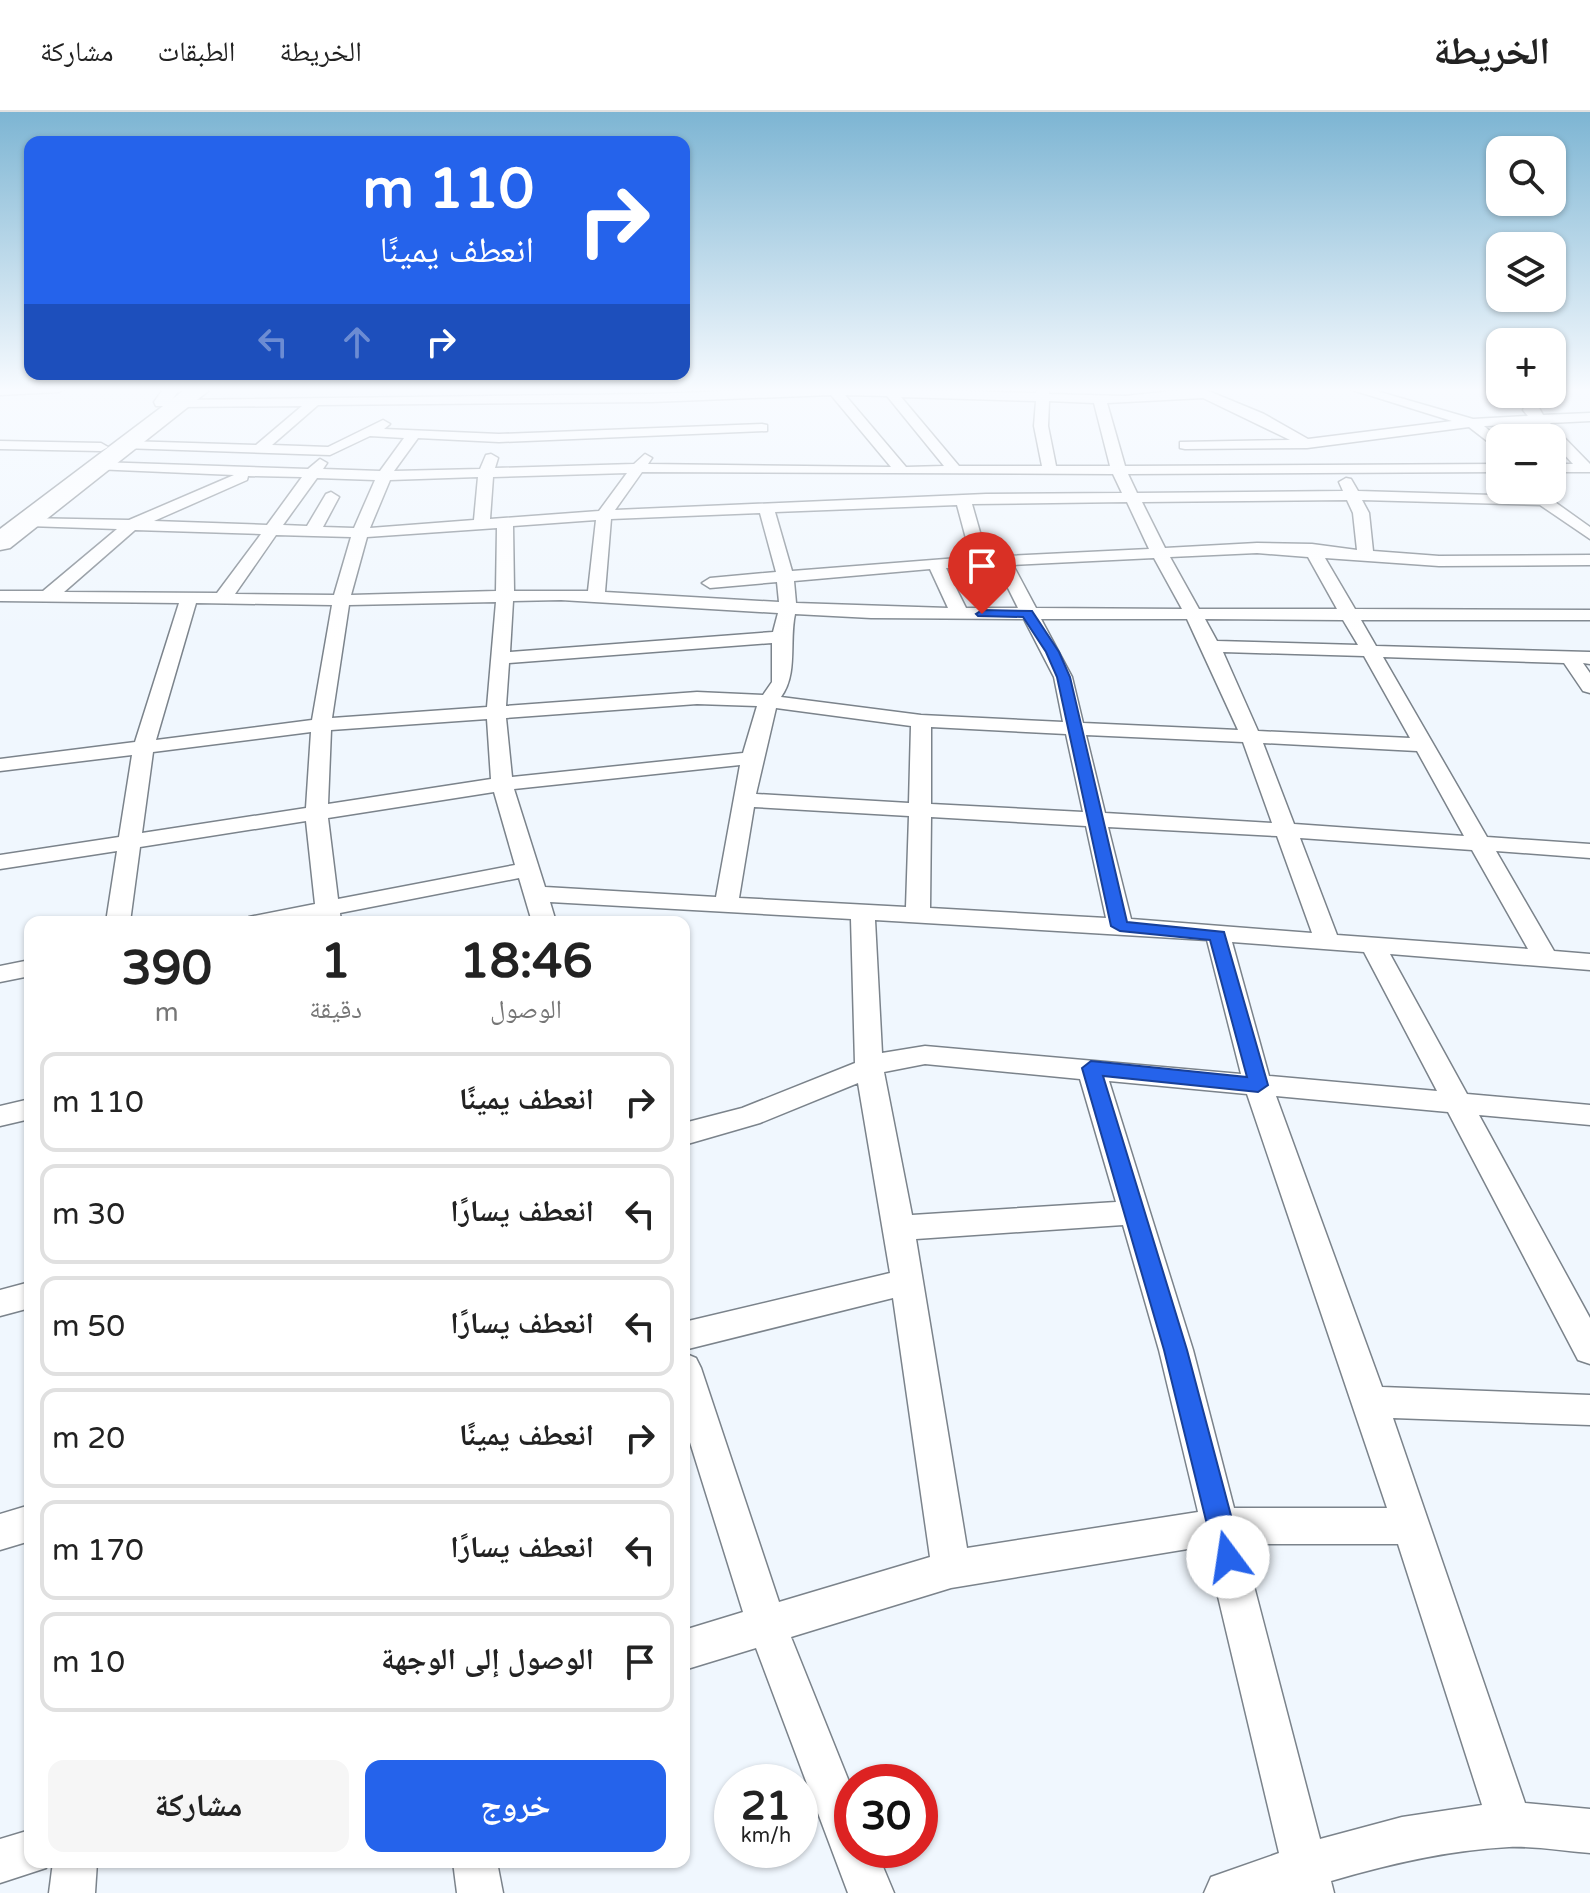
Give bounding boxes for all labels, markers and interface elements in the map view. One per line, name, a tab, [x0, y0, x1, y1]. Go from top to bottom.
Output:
text: الخريطة	[1433, 29, 1550, 75]
text: مشاركة	[40, 35, 114, 69]
text: الطبقات	[158, 35, 235, 69]
text: الخريطة	[279, 35, 362, 69]
map controls	[1486, 136, 1566, 504]
button: search	[1486, 136, 1566, 216]
text: 110 m	[363, 156, 534, 223]
icon: right	[562, 168, 666, 272]
text: انعطف يمينًا	[379, 229, 534, 272]
button: layers	[1486, 232, 1566, 312]
icon: left	[251, 320, 295, 364]
icon: ahead	[335, 320, 379, 364]
icon: right	[419, 320, 463, 364]
button: +	[1486, 328, 1566, 408]
button: −	[1486, 424, 1566, 504]
pin	[948, 532, 1016, 614]
icon: arrive	[960, 544, 1004, 588]
text: 1	[321, 933, 351, 991]
text: 18:46	[460, 933, 593, 991]
text: 390	[121, 940, 212, 998]
text: دقيقة	[309, 994, 362, 1025]
text: الوصول	[490, 994, 562, 1025]
text: m	[155, 997, 179, 1028]
icon: right	[618, 1080, 662, 1124]
text: انعطف يمينًا	[459, 1081, 594, 1118]
text: 110 m	[52, 1084, 144, 1121]
icon: left	[618, 1192, 662, 1236]
text: انعطف يسارًا	[450, 1193, 594, 1230]
text: 30 m	[52, 1196, 125, 1233]
icon: left	[618, 1304, 662, 1348]
text: انعطف يسارًا	[450, 1305, 594, 1342]
text: 50 m	[52, 1308, 125, 1345]
icon: right	[618, 1416, 662, 1460]
text: انعطف يمينًا	[459, 1417, 594, 1454]
text: 20 m	[52, 1420, 125, 1457]
position arrow	[1186, 1515, 1270, 1599]
icon: left	[618, 1528, 662, 1572]
text: انعطف يسارًا	[450, 1529, 594, 1566]
text: 170 m	[52, 1532, 144, 1569]
icon: arrive	[618, 1640, 662, 1684]
text: الوصول إلى الوجهة	[381, 1641, 594, 1678]
text: 10 m	[52, 1644, 125, 1681]
button: مشاركة	[48, 1760, 349, 1852]
button: خروج	[365, 1760, 666, 1852]
speed limit sign: 30	[834, 1764, 938, 1868]
text: 21	[741, 1782, 791, 1830]
text: km/h	[741, 1824, 791, 1848]

